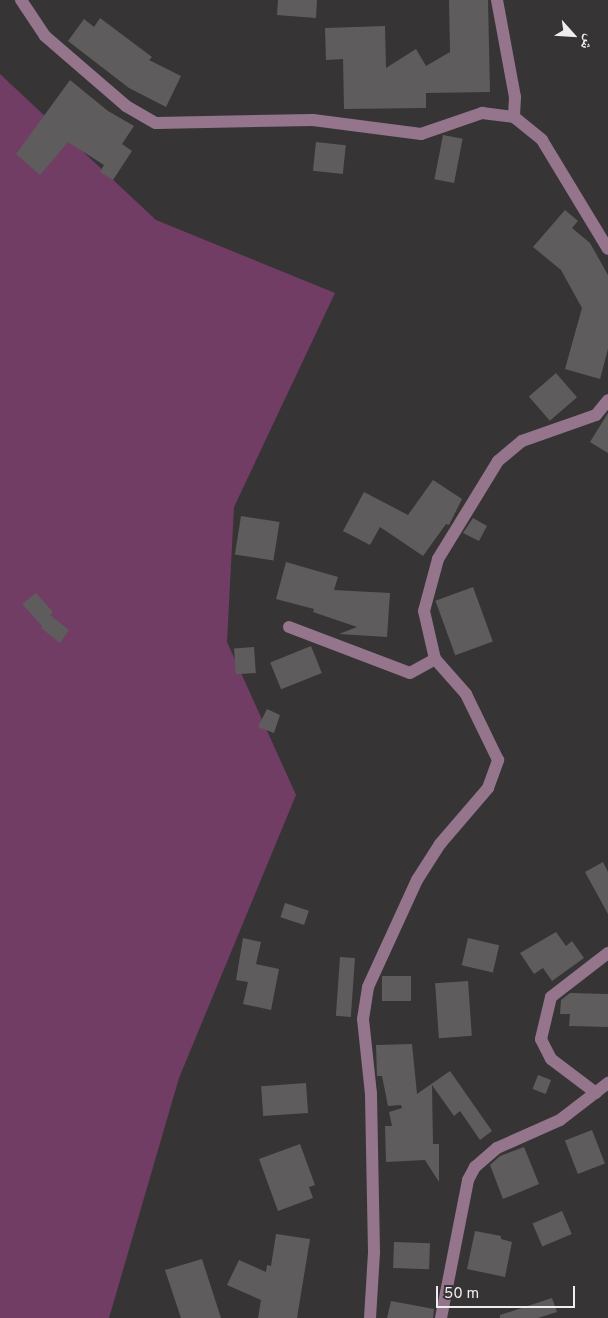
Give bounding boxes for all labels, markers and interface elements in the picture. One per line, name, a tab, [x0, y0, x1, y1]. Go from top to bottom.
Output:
north arrow	[548, 10, 598, 60]
text: ش	[576, 31, 598, 52]
scale bar	[438, 1276, 577, 1308]
text: 50 m	[444, 1285, 479, 1304]

